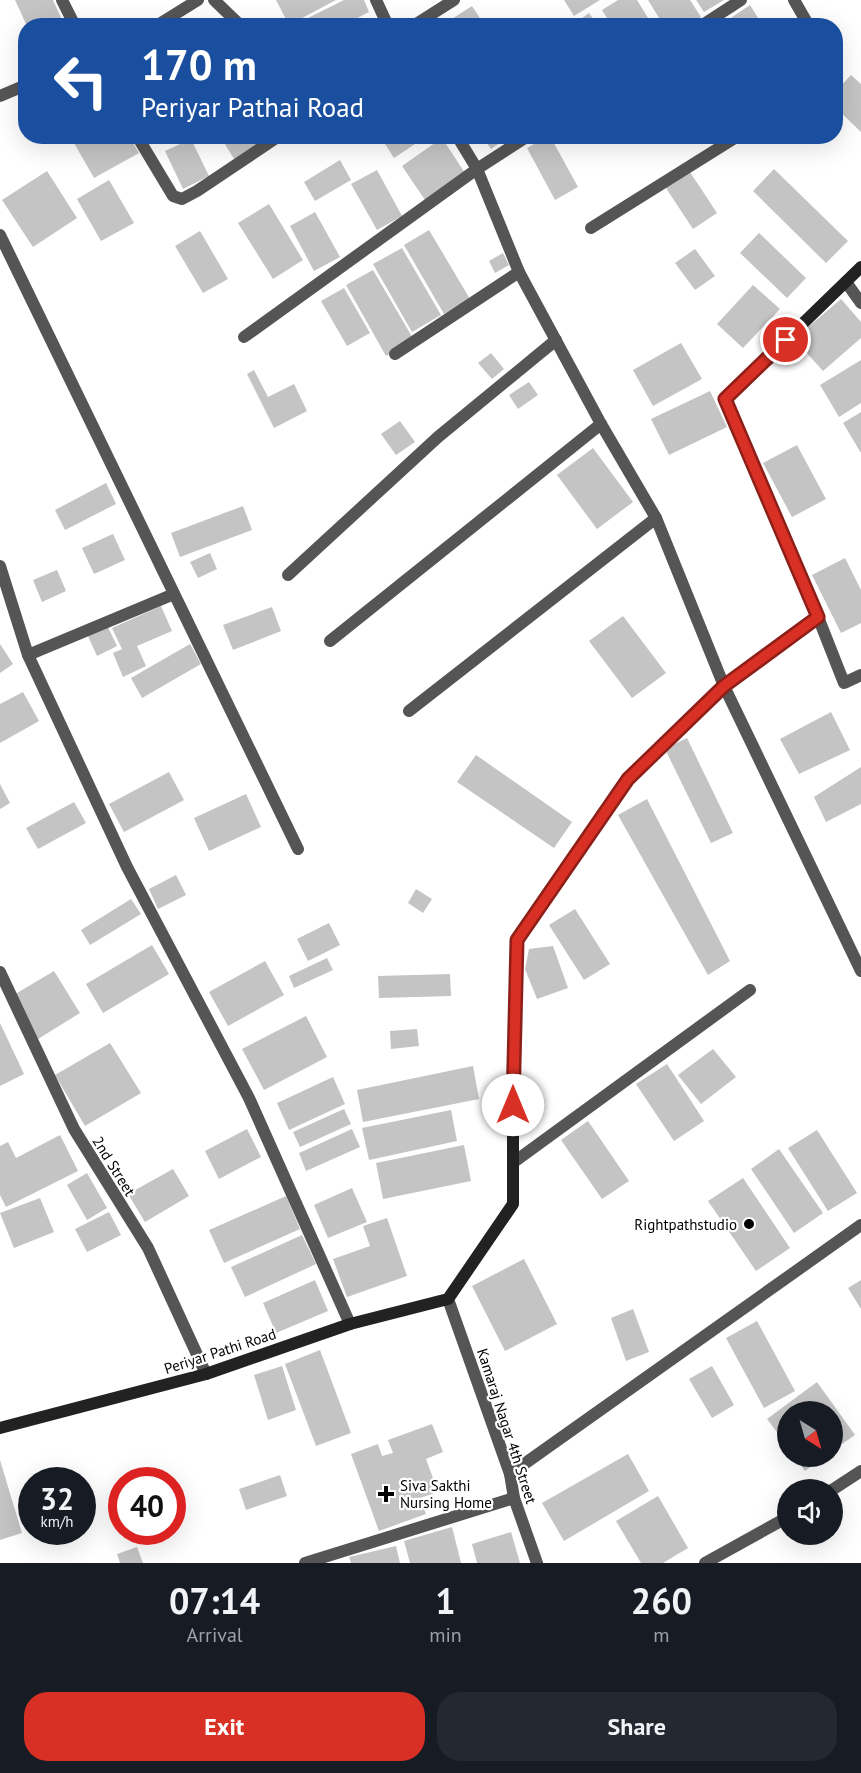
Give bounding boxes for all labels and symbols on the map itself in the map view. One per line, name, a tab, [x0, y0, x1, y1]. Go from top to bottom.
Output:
pin	[760, 314, 811, 365]
position arrow	[481, 1073, 545, 1137]
street label: 2nd Street	[88, 1133, 140, 1199]
place label: Rightpathstudio	[634, 1215, 737, 1234]
marker: Rightpathstudio	[742, 1217, 756, 1231]
street label: Periyar Pathi Road	[162, 1324, 278, 1378]
street label: Kamaraj Nagar 4th Street	[473, 1346, 541, 1506]
north arrow	[777, 1401, 843, 1467]
speed limit sign: 40	[108, 1467, 186, 1545]
place label: Siva Sakthi Nursing Home	[400, 1476, 492, 1512]
marker: Siva Sakthi Nursing Home	[377, 1485, 395, 1503]

